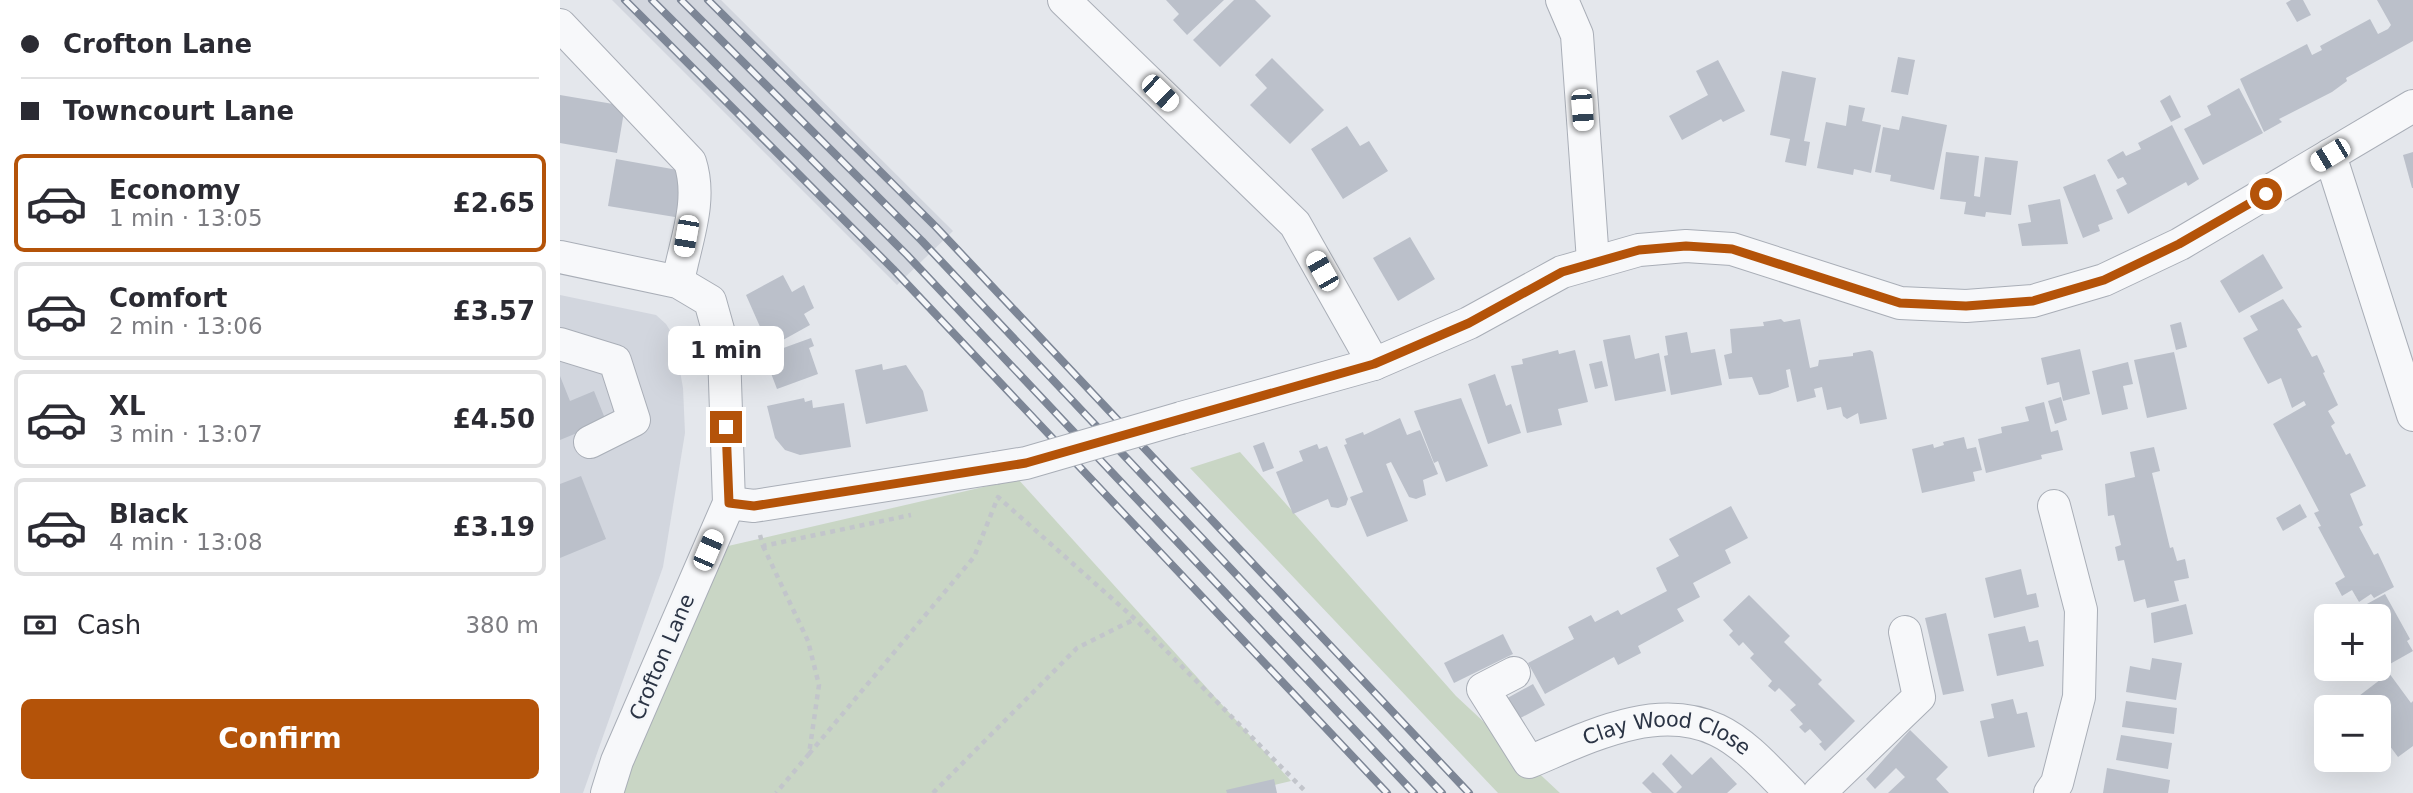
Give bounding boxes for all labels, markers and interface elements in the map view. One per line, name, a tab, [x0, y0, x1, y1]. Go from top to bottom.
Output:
text: Crofton Lane	[63, 29, 252, 59]
car	[1138, 71, 1183, 115]
car	[1571, 88, 1594, 132]
text: Towncourt Lane	[63, 96, 294, 126]
car	[2307, 135, 2354, 175]
icon: car	[25, 172, 88, 235]
text: Economy	[109, 175, 240, 205]
route start	[2250, 178, 2282, 210]
text: £2.65	[453, 188, 535, 218]
text: 1 min · 13:05	[109, 205, 263, 231]
car	[673, 213, 700, 259]
car	[1303, 248, 1342, 294]
icon: car	[25, 280, 88, 343]
text: Comfort	[109, 283, 227, 313]
text: £3.57	[453, 296, 535, 326]
text: 2 min · 13:06	[109, 313, 263, 339]
callout: 1 min	[668, 326, 784, 374]
text: 1 min	[690, 337, 762, 363]
icon: car	[25, 388, 88, 451]
text: XL	[109, 391, 146, 421]
text: £4.50	[453, 404, 535, 434]
route end	[710, 411, 742, 443]
text: 3 min · 13:07	[109, 421, 263, 447]
icon: car	[25, 496, 88, 559]
text: Black	[109, 499, 188, 529]
text: £3.19	[453, 512, 535, 542]
car	[691, 527, 726, 573]
text: 4 min · 13:08	[109, 529, 263, 555]
street label: Crofton Lane	[625, 590, 699, 724]
map controls	[2314, 604, 2391, 772]
button: +	[2314, 604, 2391, 681]
icon: cash	[21, 606, 59, 644]
text: Cash	[77, 610, 141, 640]
text: 380 m	[465, 612, 539, 638]
button: −	[2314, 695, 2391, 772]
button: Confirm	[21, 699, 539, 779]
street label: Clay Wood Close	[1579, 707, 1756, 760]

